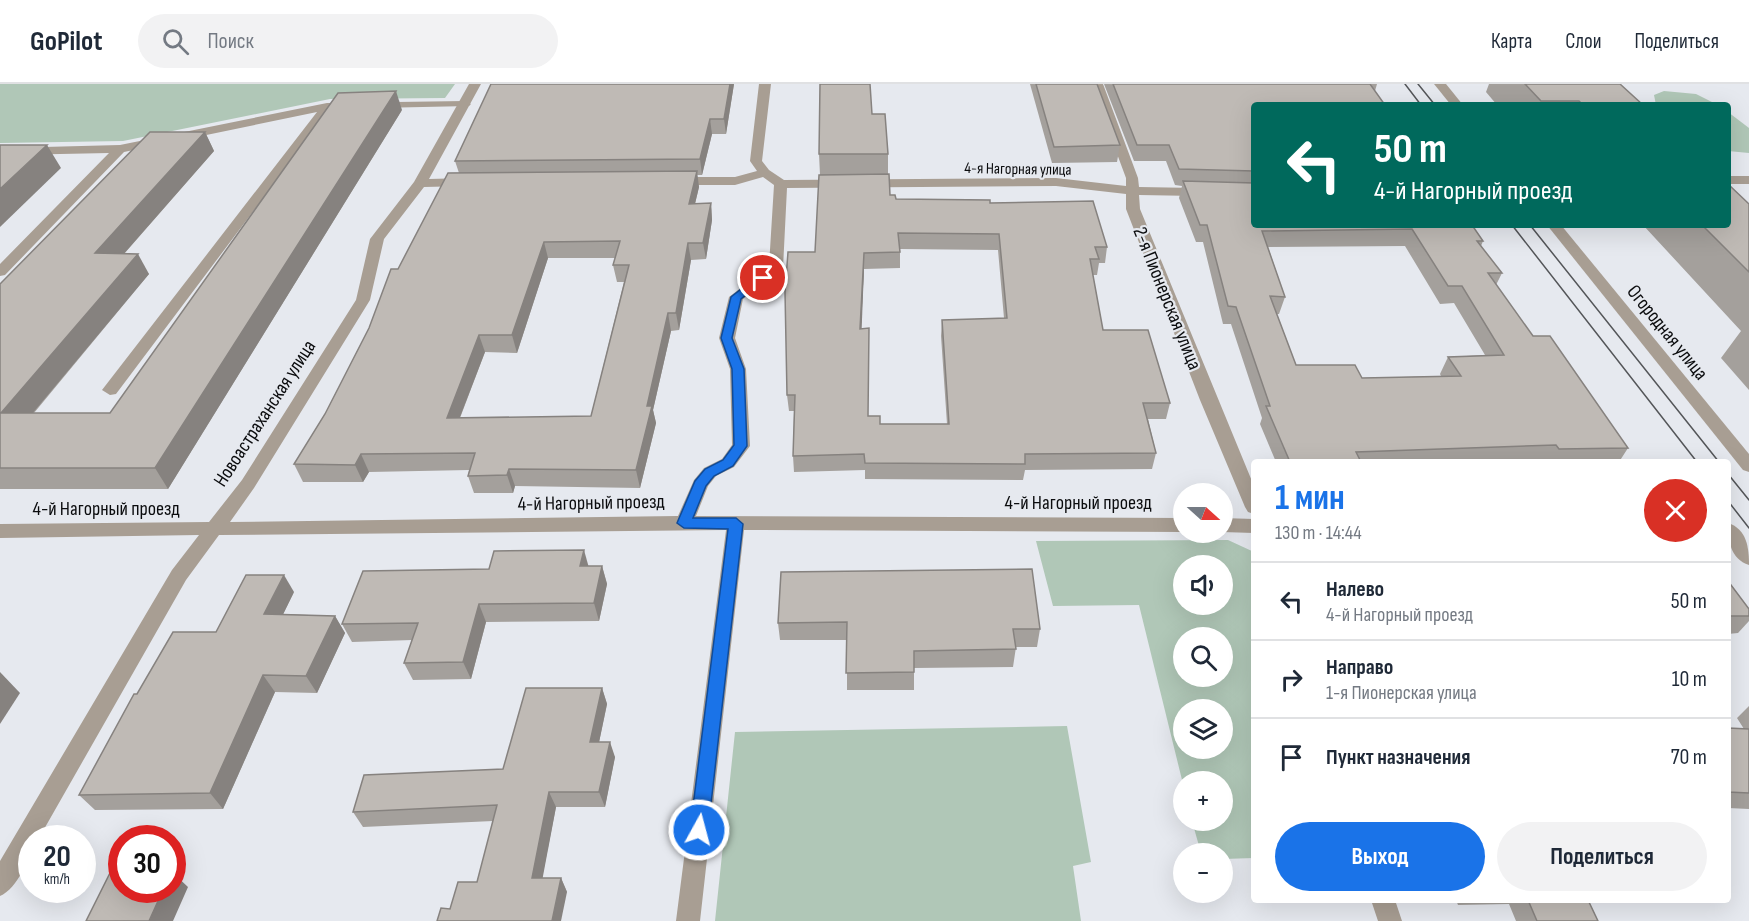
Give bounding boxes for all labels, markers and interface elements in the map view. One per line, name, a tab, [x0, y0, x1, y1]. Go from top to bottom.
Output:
search box	[138, 14, 558, 68]
text: GoPilot	[30, 25, 102, 58]
icon: search	[159, 25, 192, 58]
text: Поиск	[207, 28, 254, 55]
text: Карта	[1491, 29, 1532, 54]
text: Слои	[1565, 29, 1601, 54]
text: Поделиться	[1634, 29, 1719, 54]
text: 50 m	[1374, 124, 1447, 175]
icon: left	[1275, 126, 1353, 204]
street label: 4-я Нагорная улица	[964, 159, 1072, 180]
text: 4-й Нагорный проезд	[1374, 175, 1572, 207]
street label: 2-я Пионерская улица	[1127, 223, 1207, 373]
pin	[737, 252, 788, 303]
icon: arrive	[746, 261, 779, 294]
street label: Огородная улица	[1622, 280, 1713, 385]
street label: Новоастраханская улица	[209, 336, 321, 491]
text: 1 мин	[1275, 477, 1345, 520]
button: close	[1644, 479, 1707, 542]
north arrow	[1173, 483, 1233, 543]
map controls	[1173, 483, 1233, 903]
street label: 4-й Нагорный проезд	[517, 490, 665, 516]
street label: 4-й Нагорный проезд	[1005, 491, 1152, 515]
street label: 4-й Нагорный проезд	[33, 497, 180, 521]
text: 130 m · 14:44	[1275, 521, 1362, 545]
button: sound	[1173, 555, 1233, 615]
text: Налево	[1326, 576, 1384, 603]
icon: left	[1275, 585, 1308, 618]
text: 50 m	[1671, 588, 1707, 615]
text: 4-й Нагорный проезд	[1326, 603, 1473, 627]
button: search	[1173, 627, 1233, 687]
text: Направо	[1326, 654, 1393, 681]
icon: right	[1275, 663, 1308, 696]
text: 10 m	[1672, 666, 1707, 693]
text: 1-я Пионерская улица	[1326, 681, 1477, 705]
button: layers	[1173, 699, 1233, 759]
icon: arrive	[1275, 741, 1308, 774]
text: Пункт назначения	[1326, 744, 1470, 771]
text: 70 m	[1671, 744, 1707, 771]
button: +	[1173, 771, 1233, 831]
position arrow	[667, 798, 731, 862]
button: Выход	[1275, 822, 1485, 891]
button: Поделиться	[1497, 822, 1707, 891]
speed limit sign: 30	[108, 825, 186, 903]
text: 20	[43, 839, 71, 875]
button: −	[1173, 843, 1233, 903]
text: km/h	[44, 870, 70, 889]

